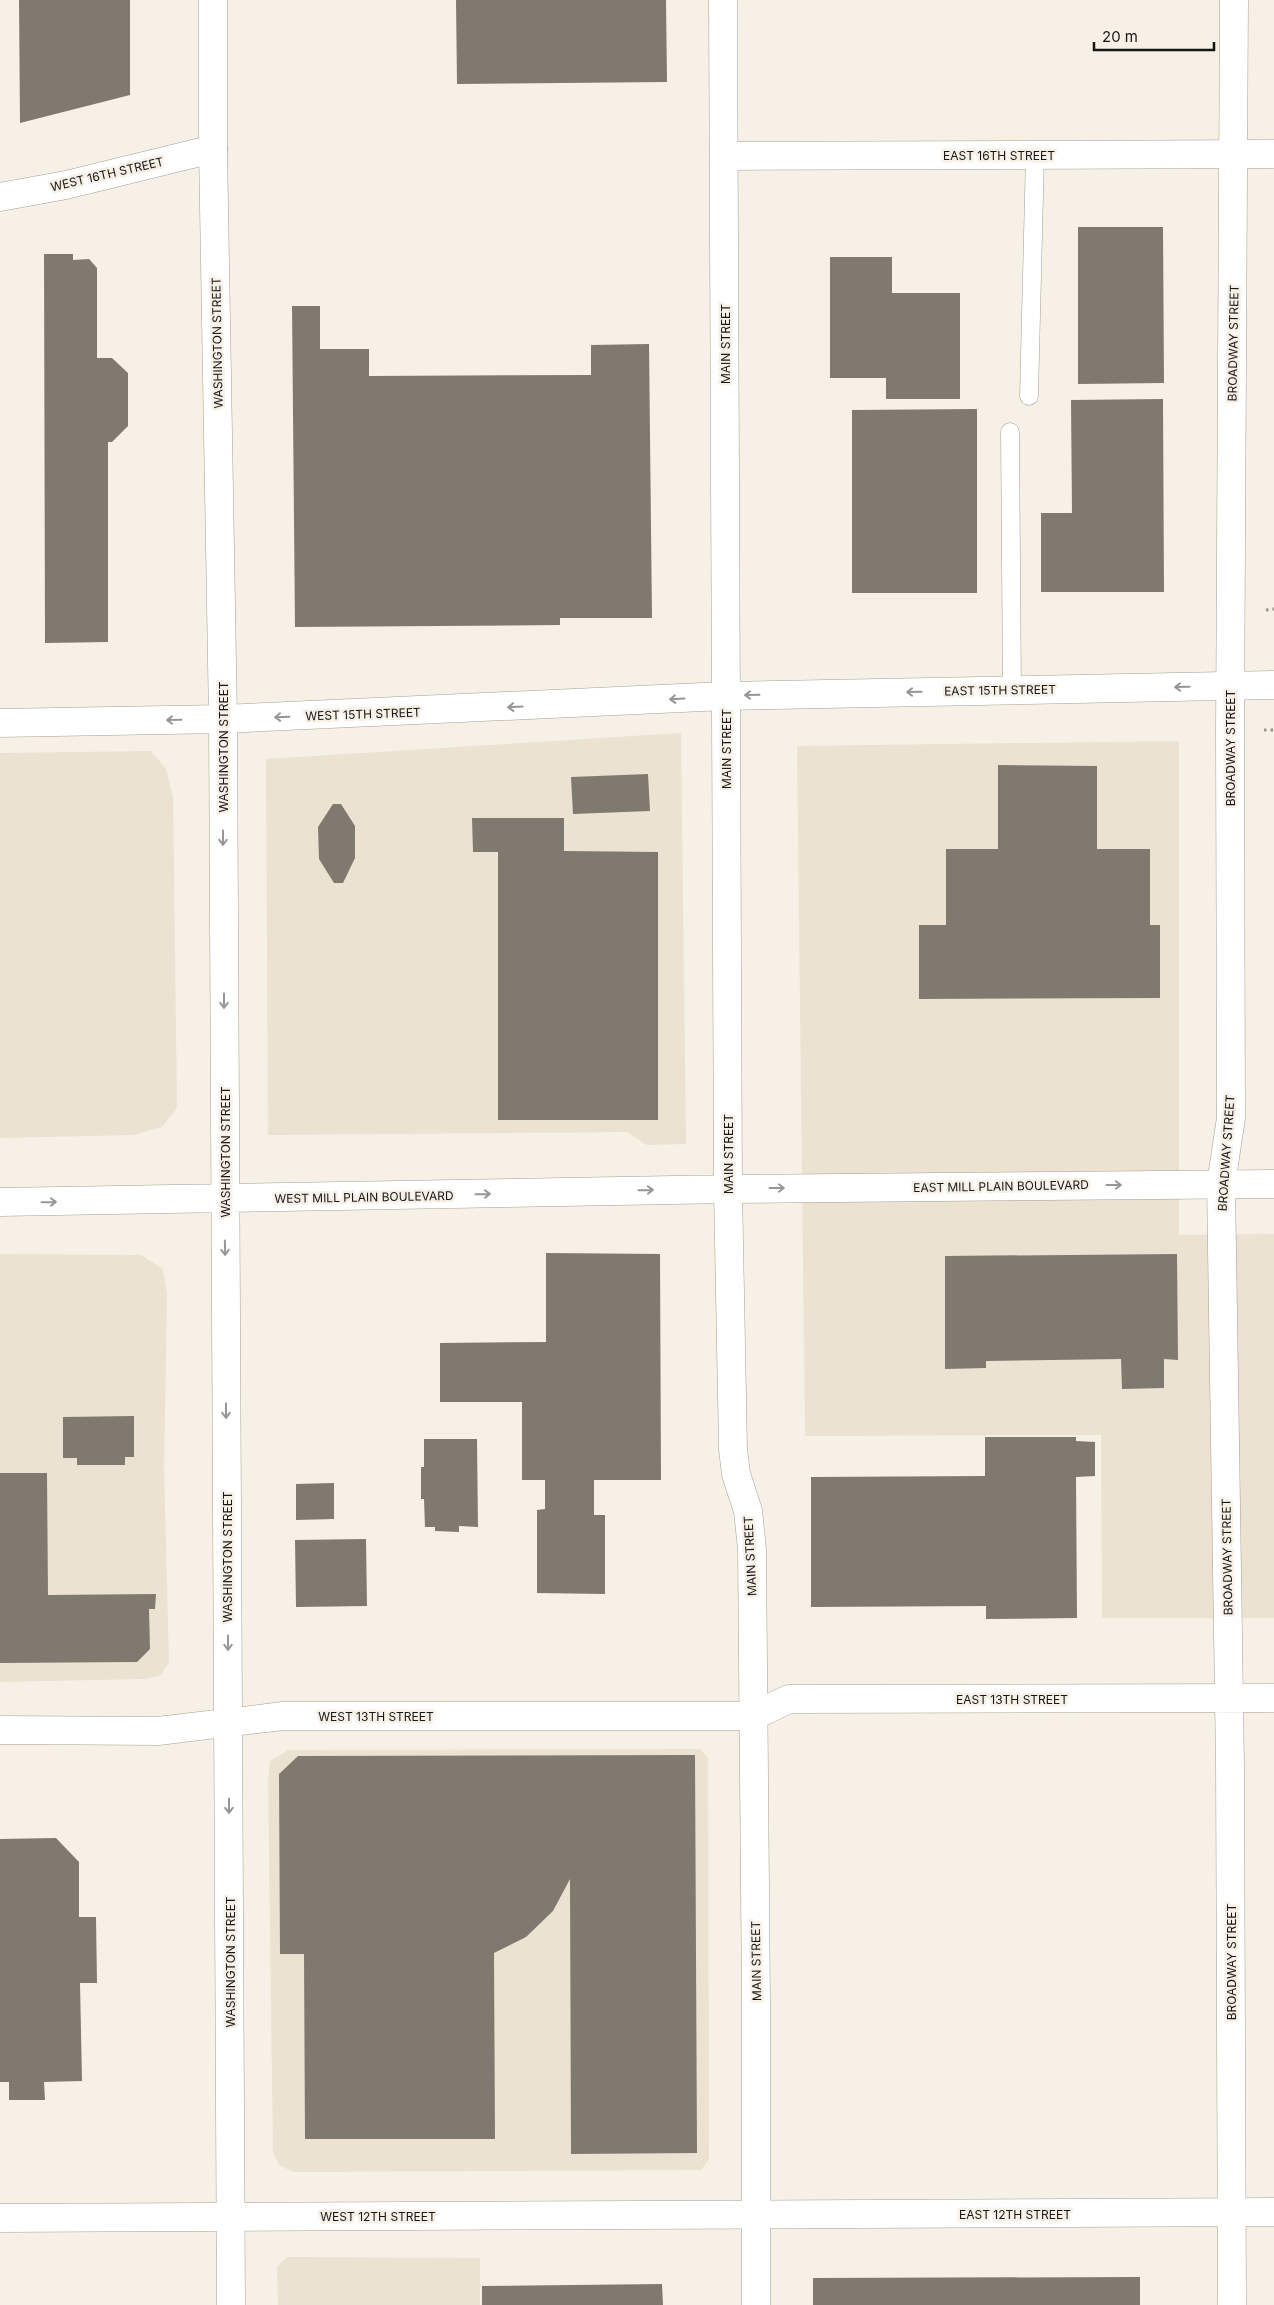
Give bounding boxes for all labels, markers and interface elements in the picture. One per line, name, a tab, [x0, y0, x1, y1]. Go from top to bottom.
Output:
scale bar	[1094, 20, 1214, 52]
text: 20 m	[1102, 27, 1138, 46]
street label: EAST 16TH STREET	[943, 148, 1055, 163]
street label: WEST 16TH STREET	[49, 154, 165, 194]
street label: WASHINGTON STREET	[208, 277, 226, 409]
street label: BROADWAY STREET	[1224, 284, 1242, 401]
street label: MAIN STREET	[718, 304, 733, 384]
street label: WASHINGTON STREET	[216, 681, 231, 813]
street label: EAST 15TH STREET	[944, 682, 1056, 698]
one-way arrow	[1174, 682, 1190, 691]
one-way arrow	[907, 687, 923, 697]
street label: BROADWAY STREET	[1223, 689, 1238, 806]
one-way arrow	[744, 691, 760, 700]
one-way arrow	[669, 694, 685, 703]
one-way arrow	[507, 702, 523, 711]
street label: WEST 15TH STREET	[305, 704, 421, 724]
street label: MAIN STREET	[719, 709, 734, 789]
one-way arrow	[274, 712, 290, 721]
one-way arrow	[166, 715, 182, 725]
one-way arrow	[218, 830, 228, 846]
one-way arrow	[219, 992, 229, 1008]
street label: WASHINGTON STREET	[218, 1086, 233, 1218]
street label: BROADWAY STREET	[1214, 1094, 1238, 1212]
street label: MAIN STREET	[721, 1114, 736, 1194]
street label: EAST MILL PLAIN BOULEVARD	[913, 1177, 1089, 1195]
one-way arrow	[1106, 1180, 1122, 1190]
one-way arrow	[768, 1183, 784, 1193]
one-way arrow	[637, 1186, 653, 1195]
street label: WEST MILL PLAIN BOULEVARD	[274, 1188, 454, 1206]
one-way arrow	[474, 1189, 491, 1199]
one-way arrow	[40, 1197, 56, 1207]
one-way arrow	[220, 1240, 230, 1256]
one-way arrow	[221, 1402, 231, 1419]
street label: WASHINGTON STREET	[220, 1491, 235, 1623]
street label: BROADWAY STREET	[1218, 1498, 1236, 1615]
street label: MAIN STREET	[740, 1515, 760, 1596]
one-way arrow	[223, 1635, 233, 1651]
street label: EAST 13TH STREET	[956, 1692, 1068, 1707]
street label: WEST 13TH STREET	[318, 1709, 434, 1724]
one-way arrow	[224, 1798, 234, 1814]
street label: WASHINGTON STREET	[223, 1896, 238, 2028]
street label: BROADWAY STREET	[1224, 1903, 1239, 2020]
street label: MAIN STREET	[748, 1921, 764, 2001]
street label: EAST 12TH STREET	[959, 2207, 1071, 2222]
street label: WEST 12TH STREET	[320, 2209, 436, 2224]

